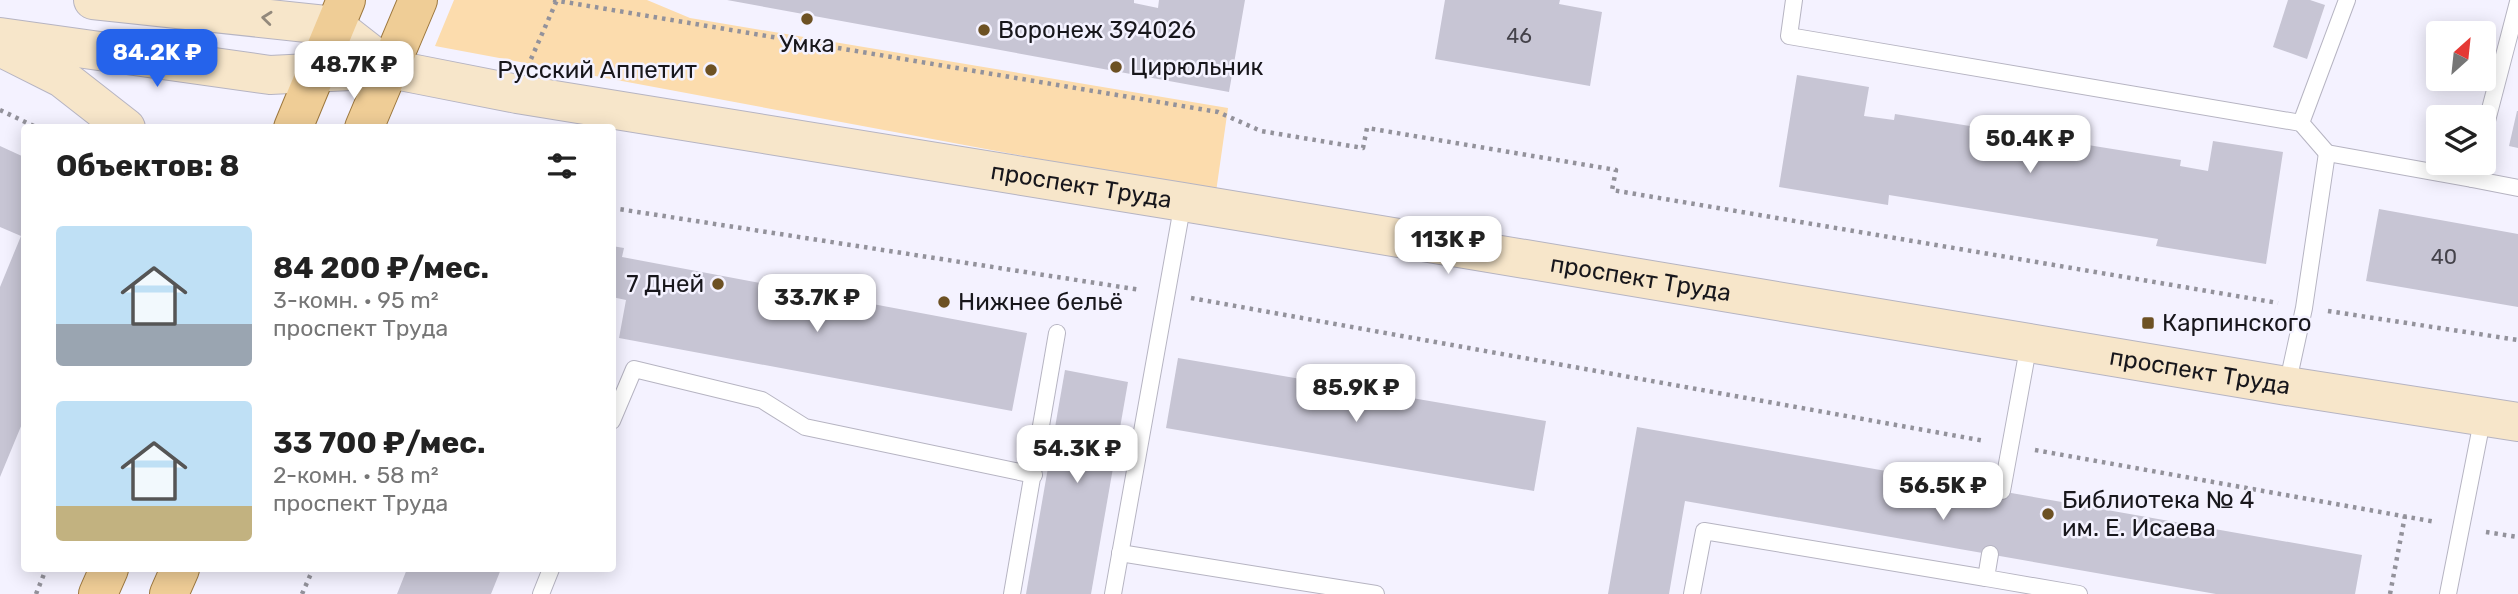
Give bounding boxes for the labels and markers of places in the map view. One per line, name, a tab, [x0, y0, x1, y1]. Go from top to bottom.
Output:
marker: Умка	[799, 11, 815, 27]
place label: Воронеж 394026	[998, 16, 1196, 44]
marker: Воронеж 394026	[976, 22, 992, 38]
pin: 84.2K ₽	[92, 29, 222, 89]
place label: Умка	[779, 30, 835, 58]
pin: 48.7K ₽	[289, 42, 419, 101]
place label: Цирюльник	[1130, 53, 1264, 81]
place label: Русский Аппетит	[497, 56, 697, 84]
marker: Цирюльник	[1108, 59, 1124, 75]
marker: Русский Аппетит	[703, 62, 719, 78]
pin: 50.4K ₽	[1965, 116, 2095, 175]
pin: 113K ₽	[1391, 216, 1505, 276]
place label: 7 Дней	[626, 270, 704, 298]
pin: 33.7K ₽	[752, 274, 882, 334]
marker: 7 Дней	[710, 276, 726, 292]
place label: Нижнее бельё	[958, 288, 1123, 316]
marker: Нижнее бельё	[936, 294, 952, 310]
place label: Карпинского	[2162, 309, 2312, 337]
marker: Карпинского	[2140, 315, 2156, 331]
pin: 85.9K ₽	[1291, 364, 1421, 424]
pin: 54.3K ₽	[1012, 426, 1142, 485]
pin: 56.5K ₽	[1878, 462, 2008, 522]
place label: Библиотека № 4 им. Е. Исаева	[2062, 486, 2255, 542]
marker: Библиотека № 4 им. Е. Исаева	[2040, 506, 2056, 522]

